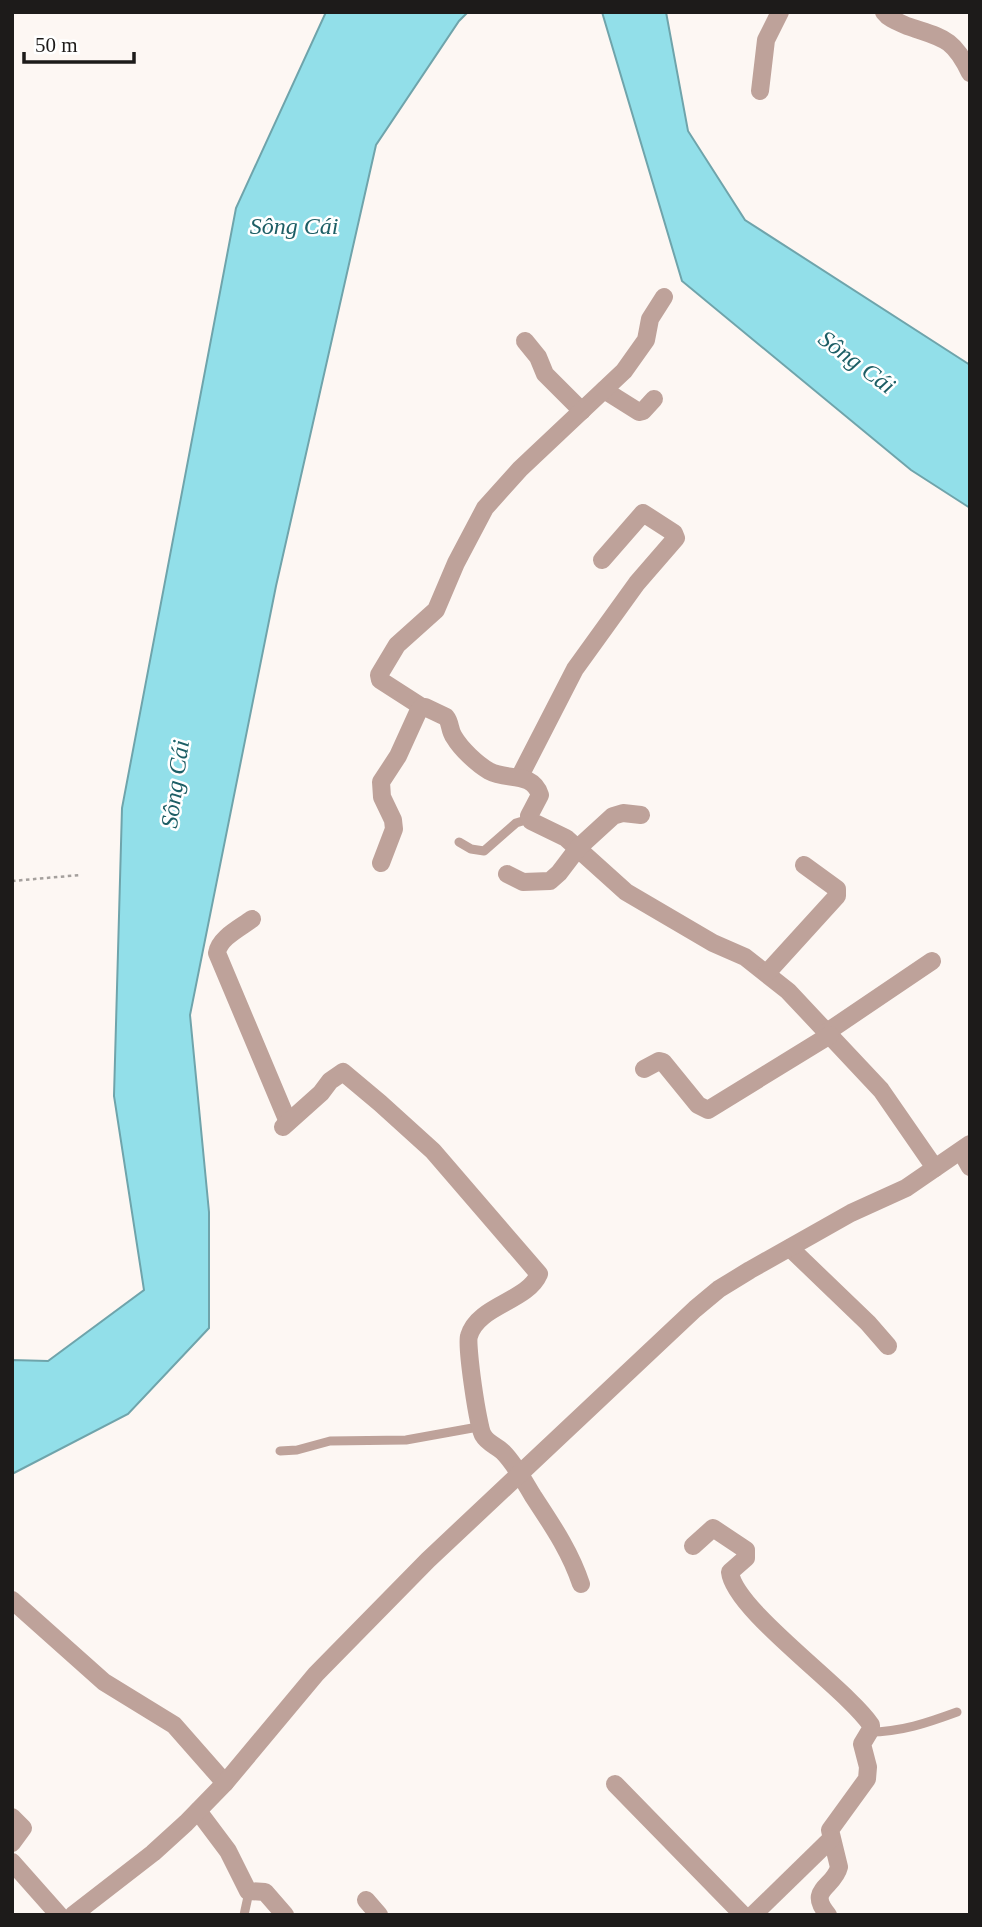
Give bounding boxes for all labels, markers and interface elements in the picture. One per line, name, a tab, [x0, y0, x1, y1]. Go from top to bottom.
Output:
scale bar	[24, 21, 135, 65]
text: 50 m	[35, 33, 78, 57]
water label: Sông Cái	[250, 213, 338, 239]
water label: Sông Cái	[814, 325, 900, 399]
water label: Sông Cái	[156, 738, 194, 830]

